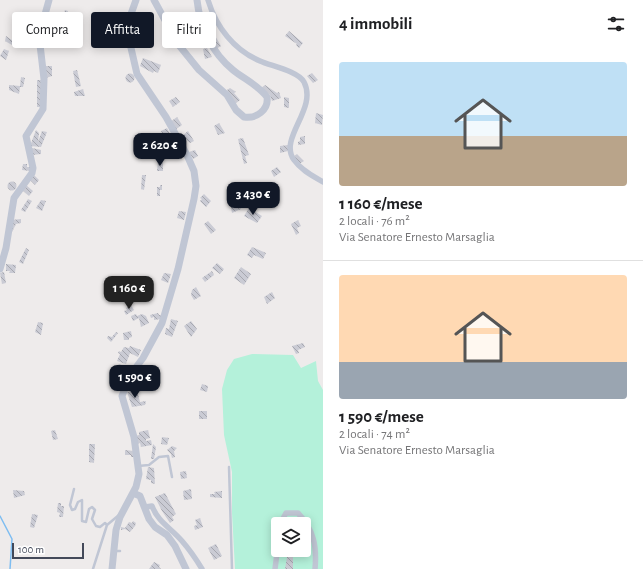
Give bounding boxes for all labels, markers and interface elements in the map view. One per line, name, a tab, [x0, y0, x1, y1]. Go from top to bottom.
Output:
chip: Compra	[12, 12, 83, 48]
chip: Affitta	[91, 12, 154, 48]
chip: Filtri	[162, 12, 216, 48]
icon: filters	[605, 13, 627, 35]
text: 4 immobili	[339, 15, 413, 32]
icon: home	[447, 88, 519, 160]
pin: 2 620 €	[123, 133, 197, 167]
text: 2 620 €	[142, 139, 178, 152]
pin: 3 430 €	[216, 182, 290, 216]
text: 3 430 €	[236, 188, 270, 201]
text: 1 160 €/mese	[339, 195, 423, 212]
text: 2 locali · 76 m²	[339, 215, 410, 228]
text: Via Senatore Ernesto Marsaglia	[339, 231, 495, 244]
pin: 1 160 €	[92, 276, 166, 310]
text: 1 160 €	[113, 282, 145, 295]
icon: home	[447, 301, 519, 373]
pin: 1 590 €	[98, 365, 172, 399]
text: 1 590 €	[118, 371, 152, 384]
text: 1 590 €/mese	[339, 408, 424, 425]
text: 2 locali · 74 m²	[339, 428, 410, 441]
text: Via Senatore Ernesto Marsaglia	[339, 444, 495, 457]
map controls	[271, 517, 311, 557]
button: layers	[271, 517, 311, 557]
scale bar	[12, 541, 84, 560]
text: 100 m	[18, 544, 44, 555]

